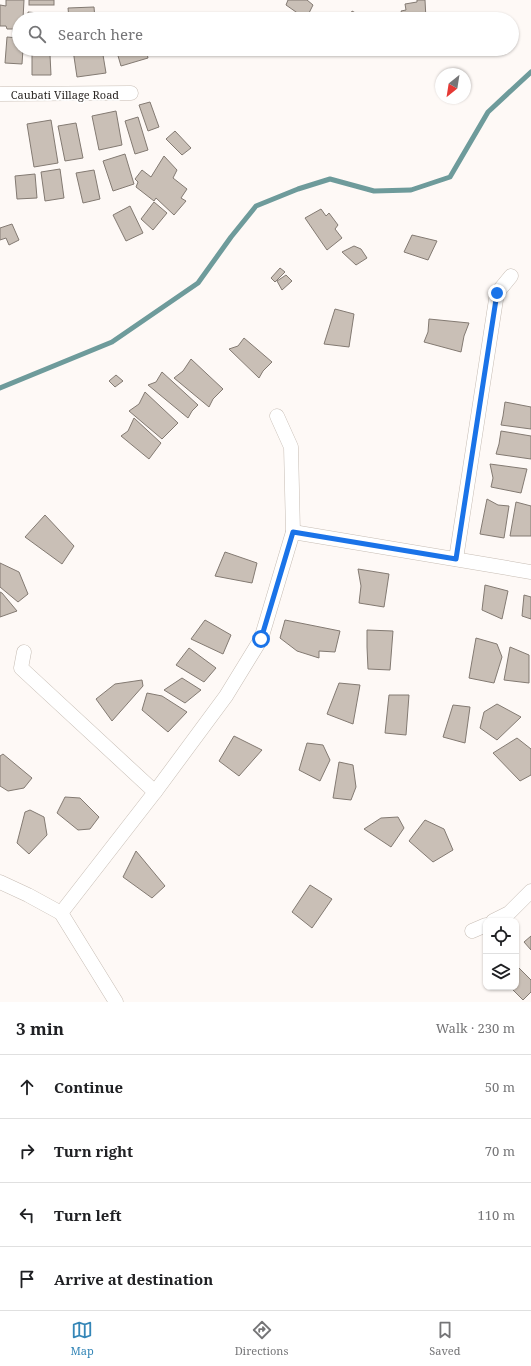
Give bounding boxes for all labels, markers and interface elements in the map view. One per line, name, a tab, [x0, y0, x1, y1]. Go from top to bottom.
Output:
search box	[12, 12, 519, 56]
icon: search	[26, 23, 48, 45]
text: Search here	[58, 24, 143, 44]
north arrow	[435, 68, 471, 104]
street label: Caubati Village Road	[11, 87, 119, 102]
route end	[488, 284, 506, 302]
route start	[252, 630, 270, 648]
map controls	[483, 918, 519, 990]
button: locate	[483, 918, 519, 954]
button: layers	[483, 954, 519, 990]
text: 3 min	[16, 1017, 64, 1040]
text: Walk · 230 m	[436, 1019, 515, 1037]
icon: ahead	[16, 1076, 38, 1098]
text: Continue	[54, 1077, 123, 1097]
text: 50 m	[485, 1078, 515, 1096]
icon: right	[16, 1140, 38, 1162]
text: Turn right	[54, 1141, 133, 1161]
text: 70 m	[485, 1142, 515, 1160]
icon: left	[16, 1204, 38, 1226]
text: Turn left	[54, 1205, 122, 1225]
text: 110 m	[478, 1206, 515, 1224]
icon: arrive	[16, 1268, 38, 1290]
text: Arrive at destination	[54, 1269, 213, 1289]
tab: Map	[70, 1319, 94, 1358]
tab: Directions	[235, 1319, 288, 1358]
tab: Saved	[429, 1319, 461, 1358]

